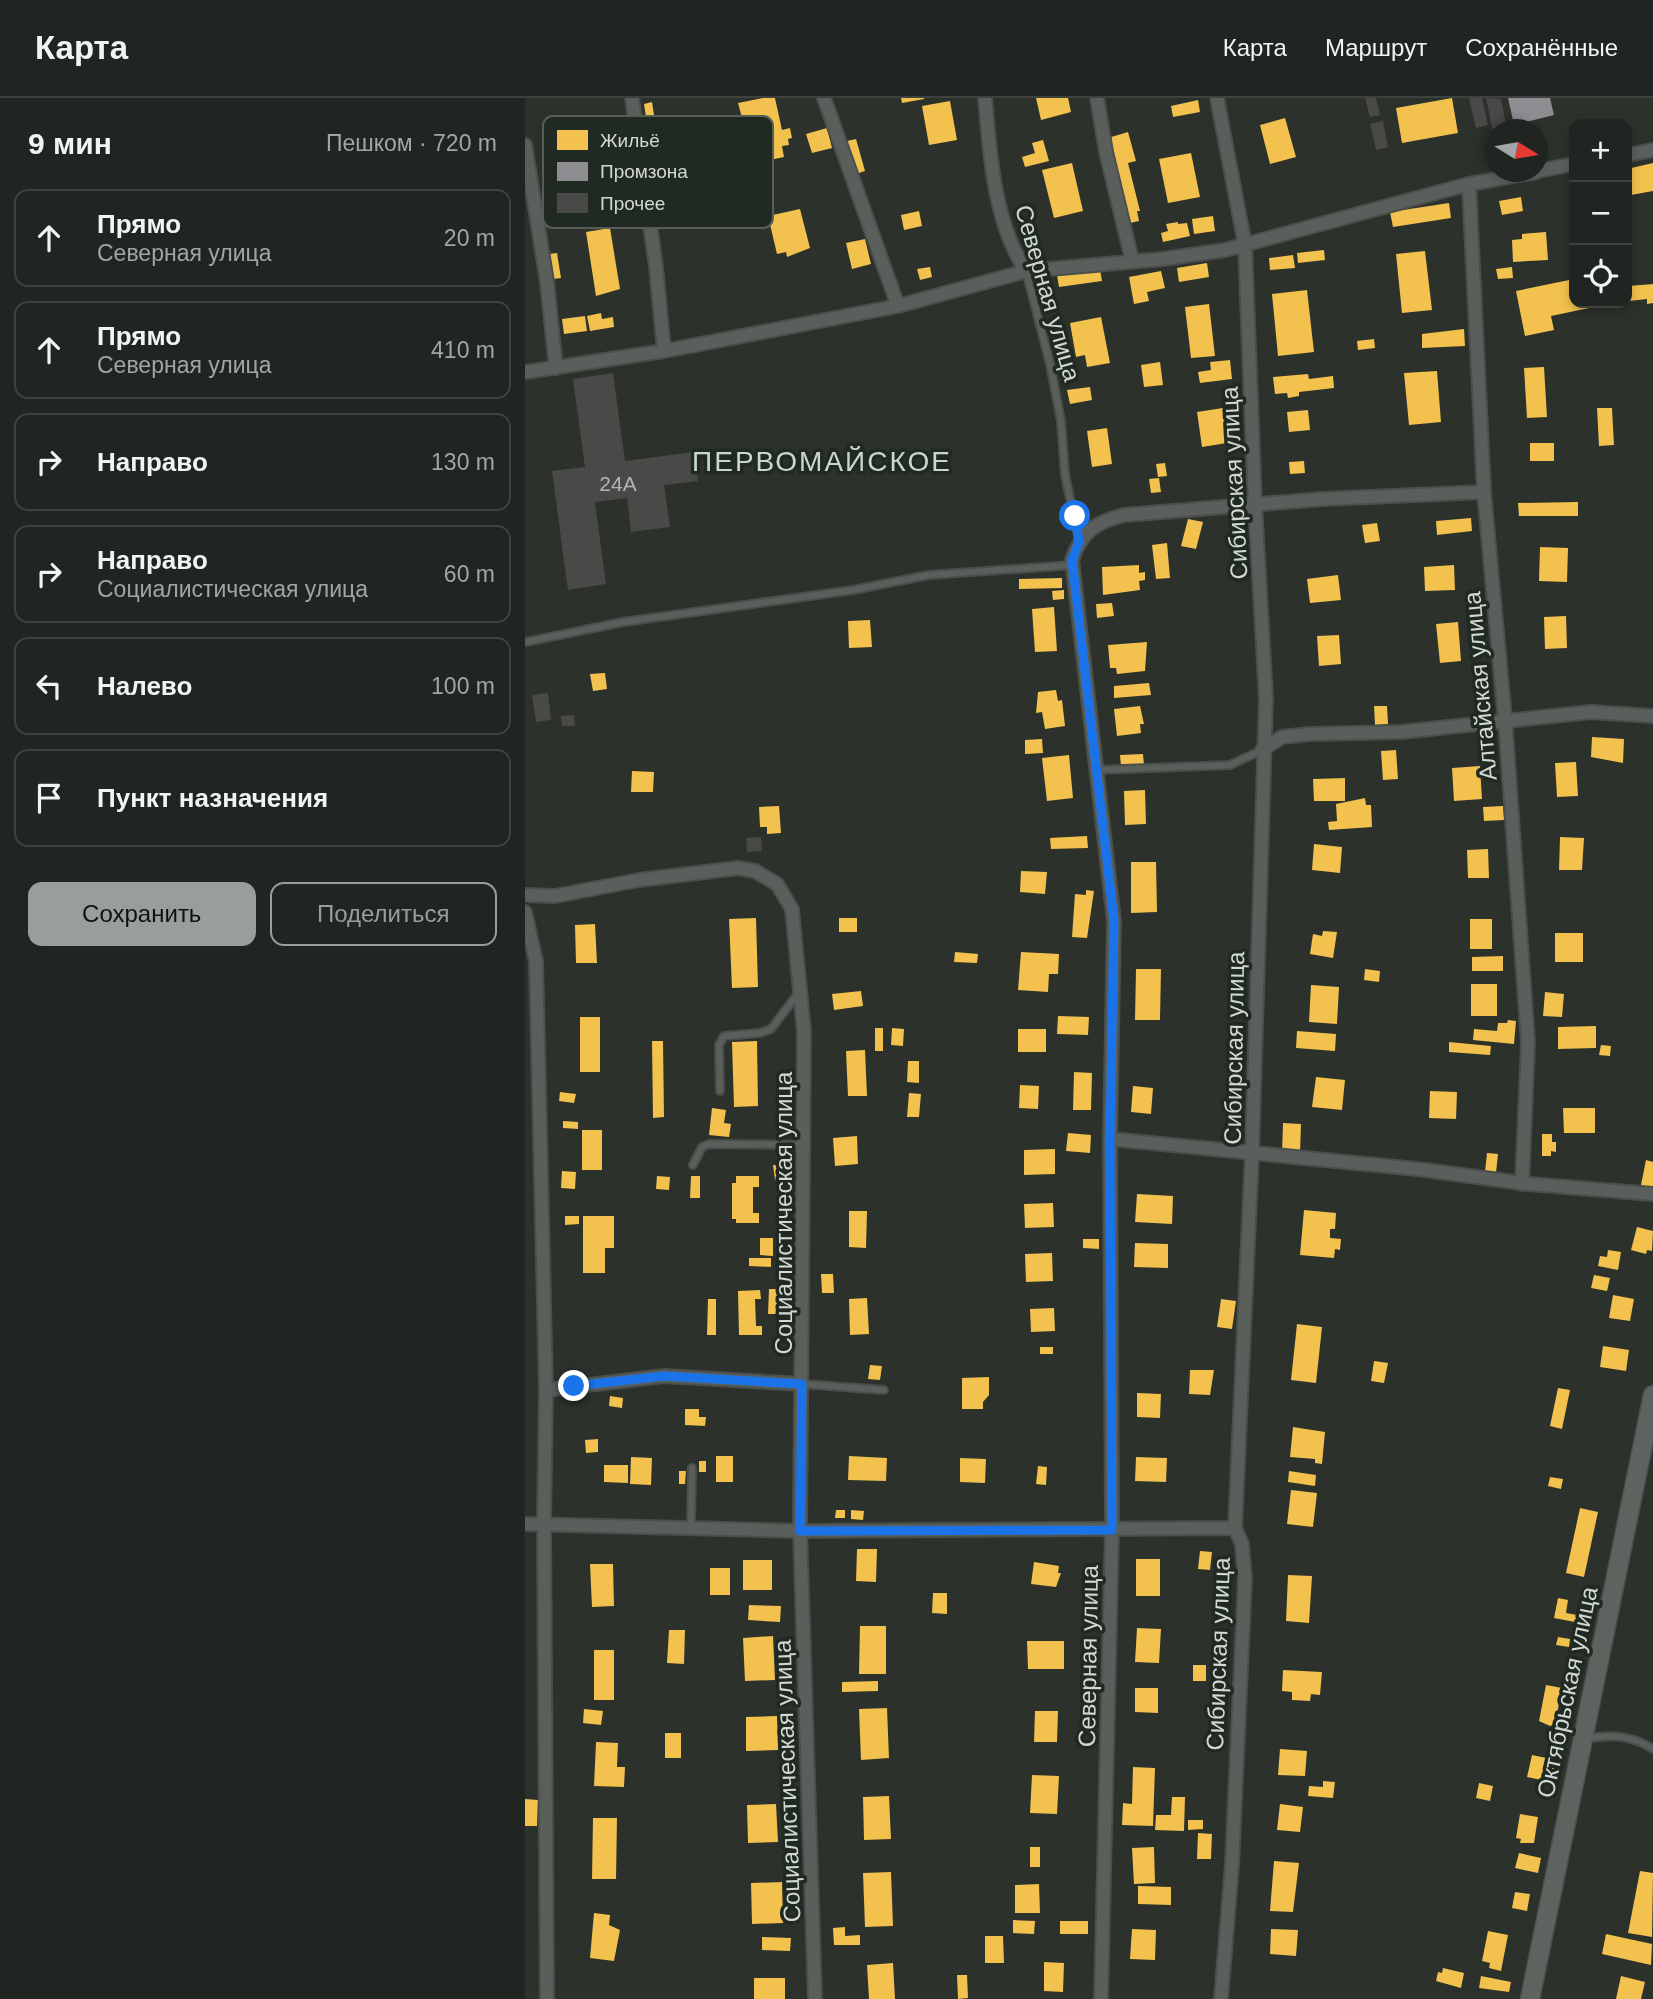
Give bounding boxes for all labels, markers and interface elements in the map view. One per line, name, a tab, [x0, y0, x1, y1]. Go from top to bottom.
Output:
text: Карта	[35, 29, 128, 66]
text: Карта	[1223, 34, 1287, 61]
text: Маршрут	[1325, 34, 1427, 61]
text: Сохранённые	[1465, 34, 1618, 61]
legend	[543, 116, 773, 228]
north arrow	[1485, 119, 1548, 182]
map controls	[1569, 119, 1632, 308]
button: +	[1569, 119, 1632, 182]
text: 9 мин	[28, 127, 112, 160]
text: Пешком · 720 m	[326, 130, 497, 156]
text: Жильё	[600, 130, 660, 151]
text: Промзона	[600, 161, 688, 182]
button: −	[1569, 182, 1632, 245]
text: Прочее	[600, 193, 665, 214]
street label: Северная улица	[1010, 202, 1086, 385]
text: Прямо	[97, 209, 181, 239]
icon: ahead	[30, 219, 68, 257]
text: 20 m	[444, 225, 495, 251]
text: Северная улица	[97, 240, 272, 266]
button: locate	[1569, 245, 1632, 308]
text: Прямо	[97, 321, 181, 351]
icon: ahead	[30, 331, 68, 369]
text: 410 m	[431, 337, 495, 363]
text: Северная улица	[97, 352, 272, 378]
street label: Сибирская улица	[1215, 385, 1253, 580]
icon: right	[30, 443, 68, 481]
district label: ПЕРВОМАЙСКОЕ	[692, 446, 952, 477]
text: Направо	[97, 447, 208, 477]
text: 130 m	[431, 449, 495, 475]
house number: 24А	[599, 472, 637, 495]
route start	[1059, 500, 1090, 531]
text: Направо	[97, 545, 208, 575]
icon: right	[30, 555, 68, 593]
text: 60 m	[444, 561, 495, 587]
text: Социалистическая улица	[97, 576, 368, 602]
street label: Алтайская улица	[1458, 590, 1502, 782]
icon: left	[30, 667, 68, 705]
text: Налево	[97, 671, 192, 701]
text: 100 m	[431, 673, 495, 699]
icon: arrive	[30, 779, 68, 817]
text: Пункт назначения	[97, 783, 328, 813]
button: Сохранить	[28, 882, 256, 946]
button: Поделиться	[270, 882, 497, 946]
street label: Сибирская улица	[1219, 951, 1249, 1145]
street label: Социалистическая улица	[770, 1071, 797, 1354]
route end	[558, 1370, 589, 1401]
street label: Сибирская улица	[1201, 1556, 1235, 1751]
street label: Северная улица	[1073, 1564, 1103, 1747]
street label: Октябрьская улица	[1531, 1583, 1603, 1800]
street label: Социалистическая улица	[769, 1639, 805, 1923]

